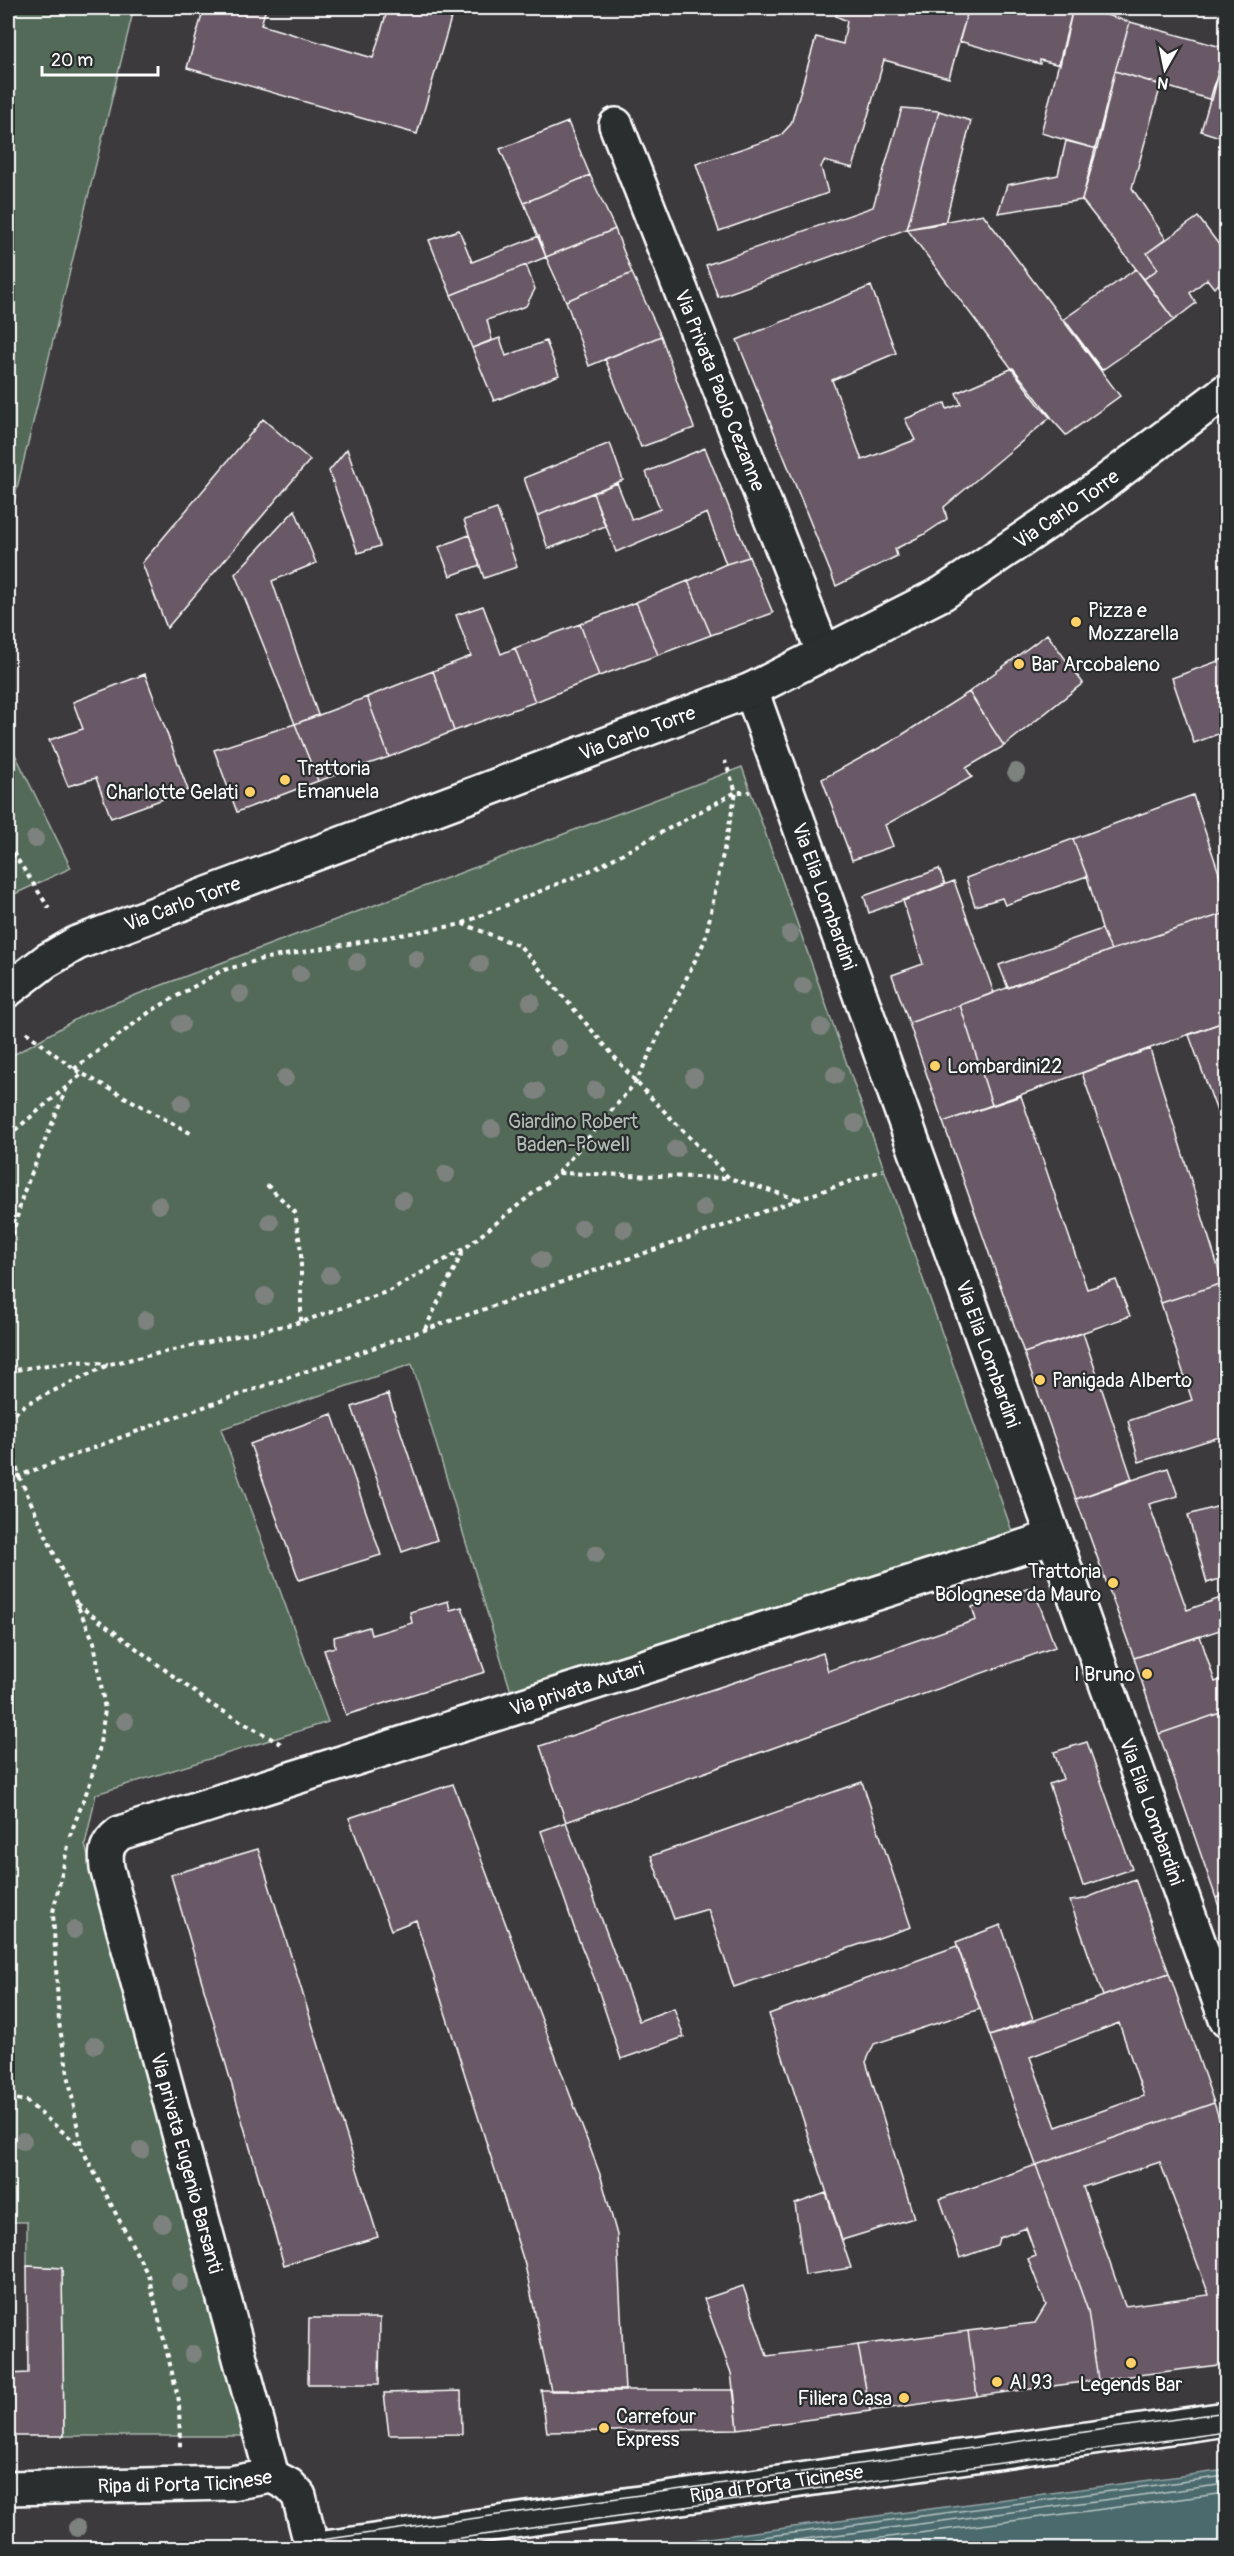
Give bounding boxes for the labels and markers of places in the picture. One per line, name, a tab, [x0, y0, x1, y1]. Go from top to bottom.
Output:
place label: Pizza e Mozzarella	[1088, 598, 1179, 646]
marker: Pizza e Mozzarella	[1069, 615, 1083, 629]
place label: Bar Arcobaleno	[1031, 652, 1160, 677]
marker: Bar Arcobaleno	[1012, 657, 1026, 671]
place label: Trattoria Emanuela	[297, 756, 379, 804]
marker: Trattoria Emanuela	[278, 773, 292, 787]
place label: Charlotte Gelati	[106, 780, 238, 805]
marker: Charlotte Gelati	[243, 785, 257, 799]
place label: Lombardini22	[947, 1054, 1062, 1079]
marker: Lombardini22	[928, 1059, 942, 1073]
place label: Panigada Alberto	[1052, 1368, 1192, 1393]
marker: Panigada Alberto	[1033, 1373, 1047, 1387]
place label: Trattoria Bolognese da Mauro	[935, 1559, 1101, 1607]
marker: Trattoria Bolognese da Mauro	[1106, 1576, 1120, 1590]
place label: I Bruno	[1074, 1662, 1135, 1687]
marker: I Bruno	[1140, 1667, 1154, 1681]
marker: Legends Bar	[1124, 2356, 1138, 2370]
place label: Al 93	[1009, 2370, 1053, 2395]
place label: Legends Bar	[1080, 2372, 1182, 2397]
marker: Al 93	[990, 2375, 1004, 2389]
place label: Filiera Casa	[798, 2386, 892, 2411]
marker: Filiera Casa	[897, 2391, 911, 2405]
place label: Carrefour Express	[616, 2404, 696, 2452]
marker: Carrefour Express	[597, 2421, 611, 2435]

